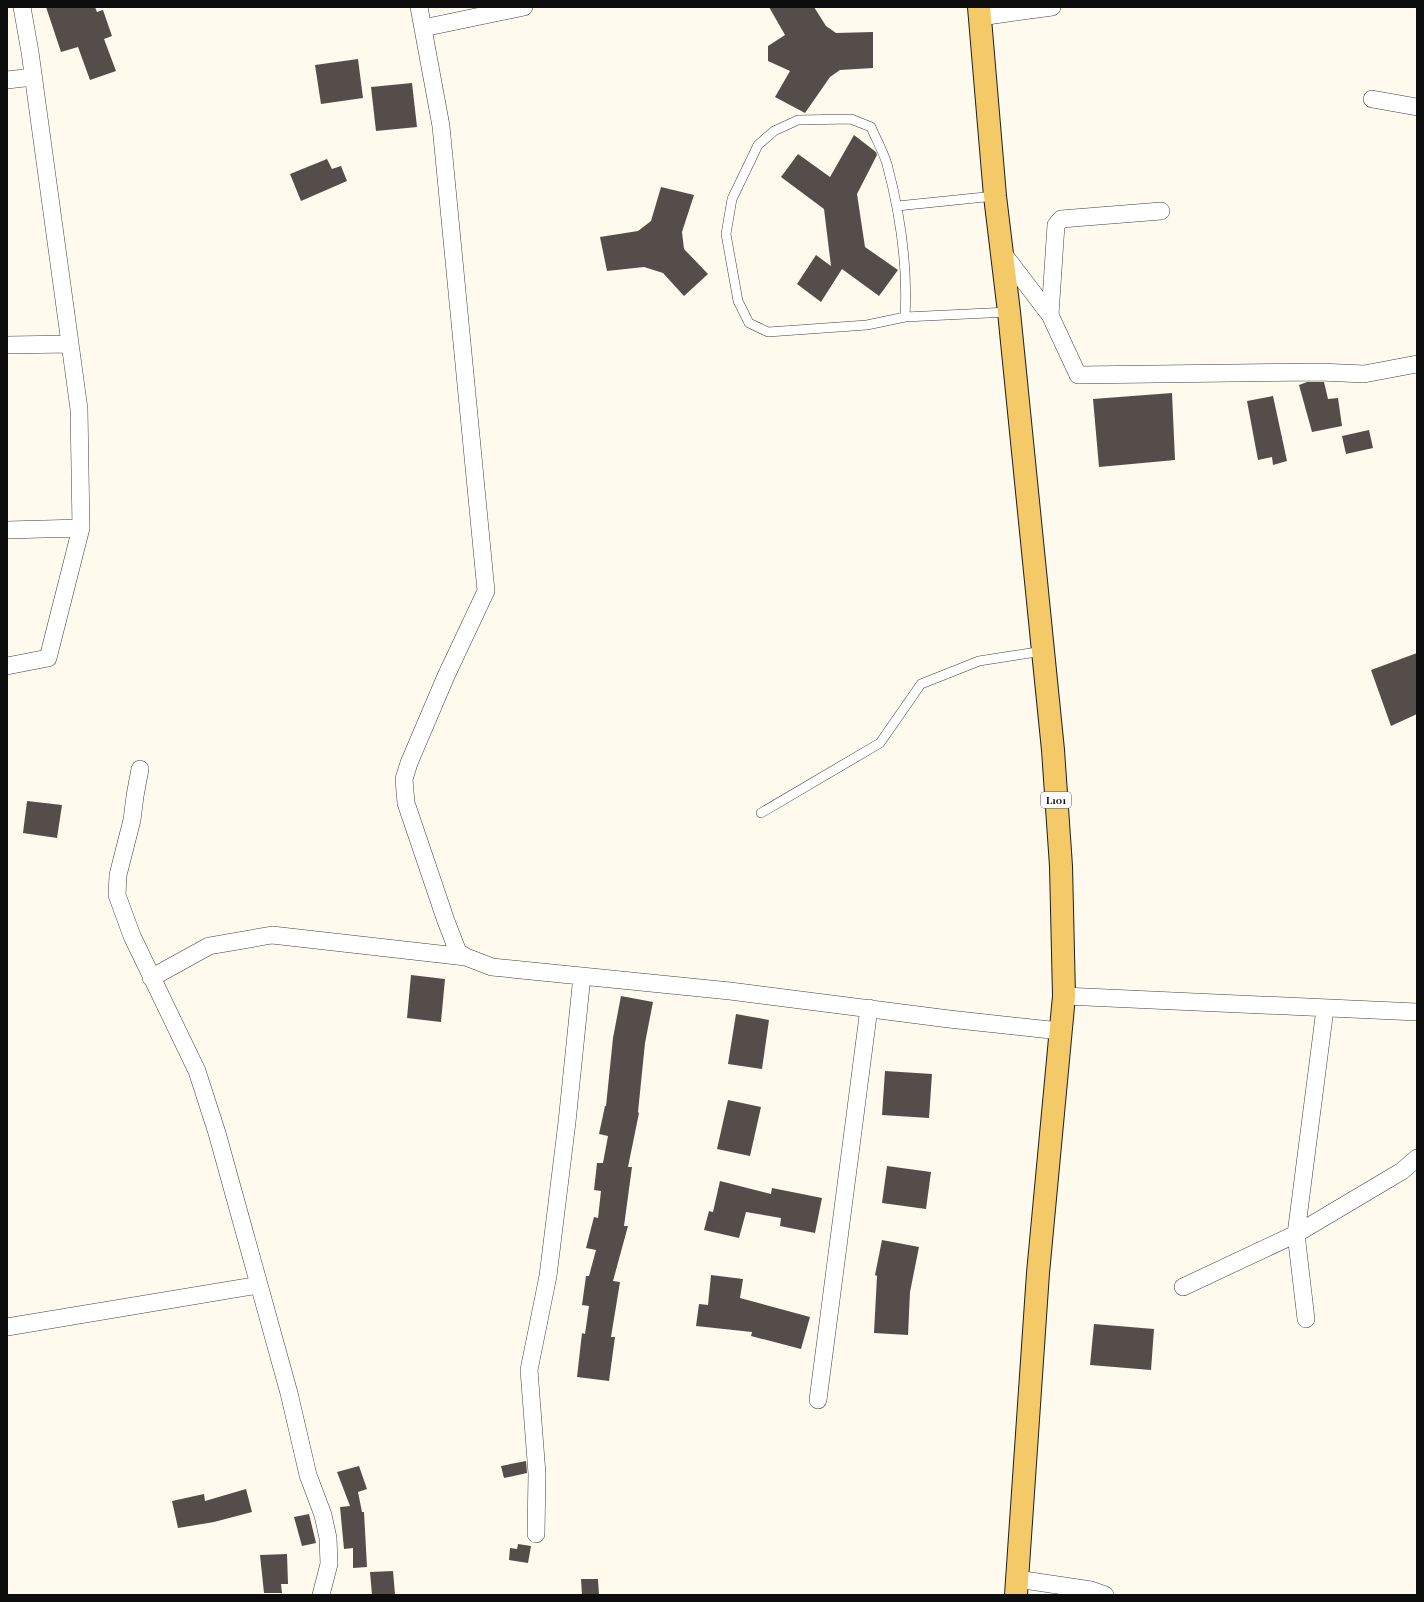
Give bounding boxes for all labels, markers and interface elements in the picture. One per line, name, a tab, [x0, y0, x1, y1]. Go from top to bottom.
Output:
road number: L101	[1041, 792, 1071, 808]

